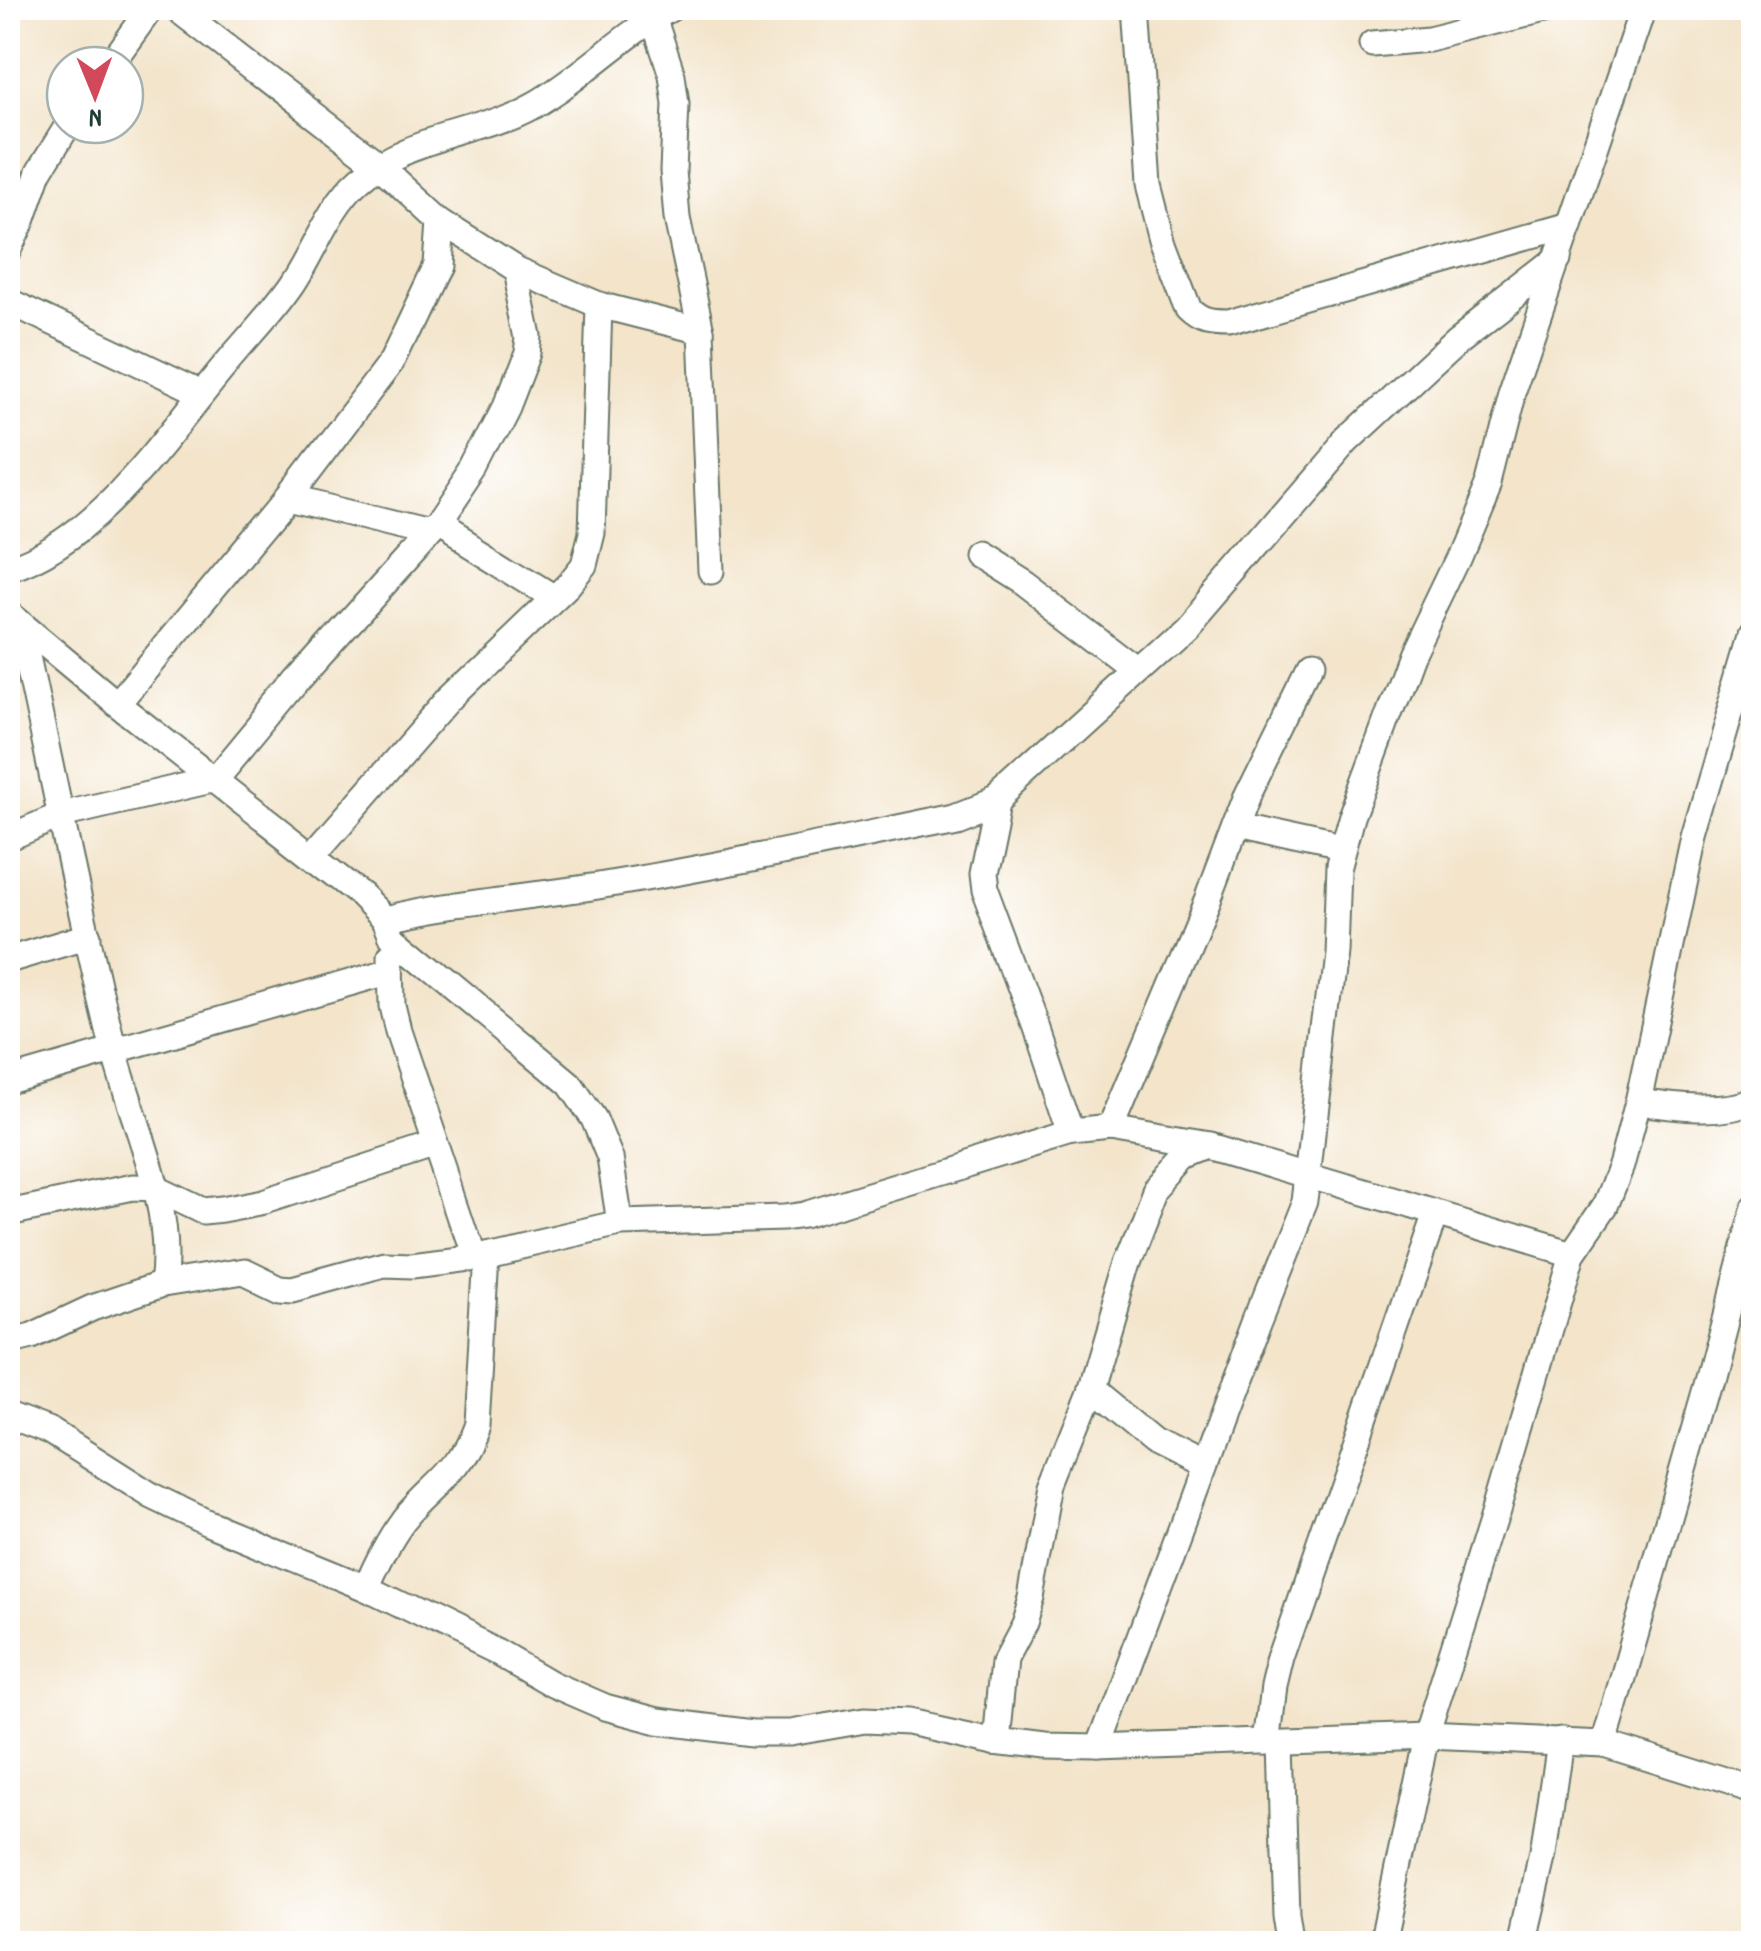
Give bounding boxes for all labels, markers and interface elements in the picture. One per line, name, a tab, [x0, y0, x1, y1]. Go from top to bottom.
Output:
north arrow	[45, 45, 145, 145]
text: N	[88, 95, 103, 135]

